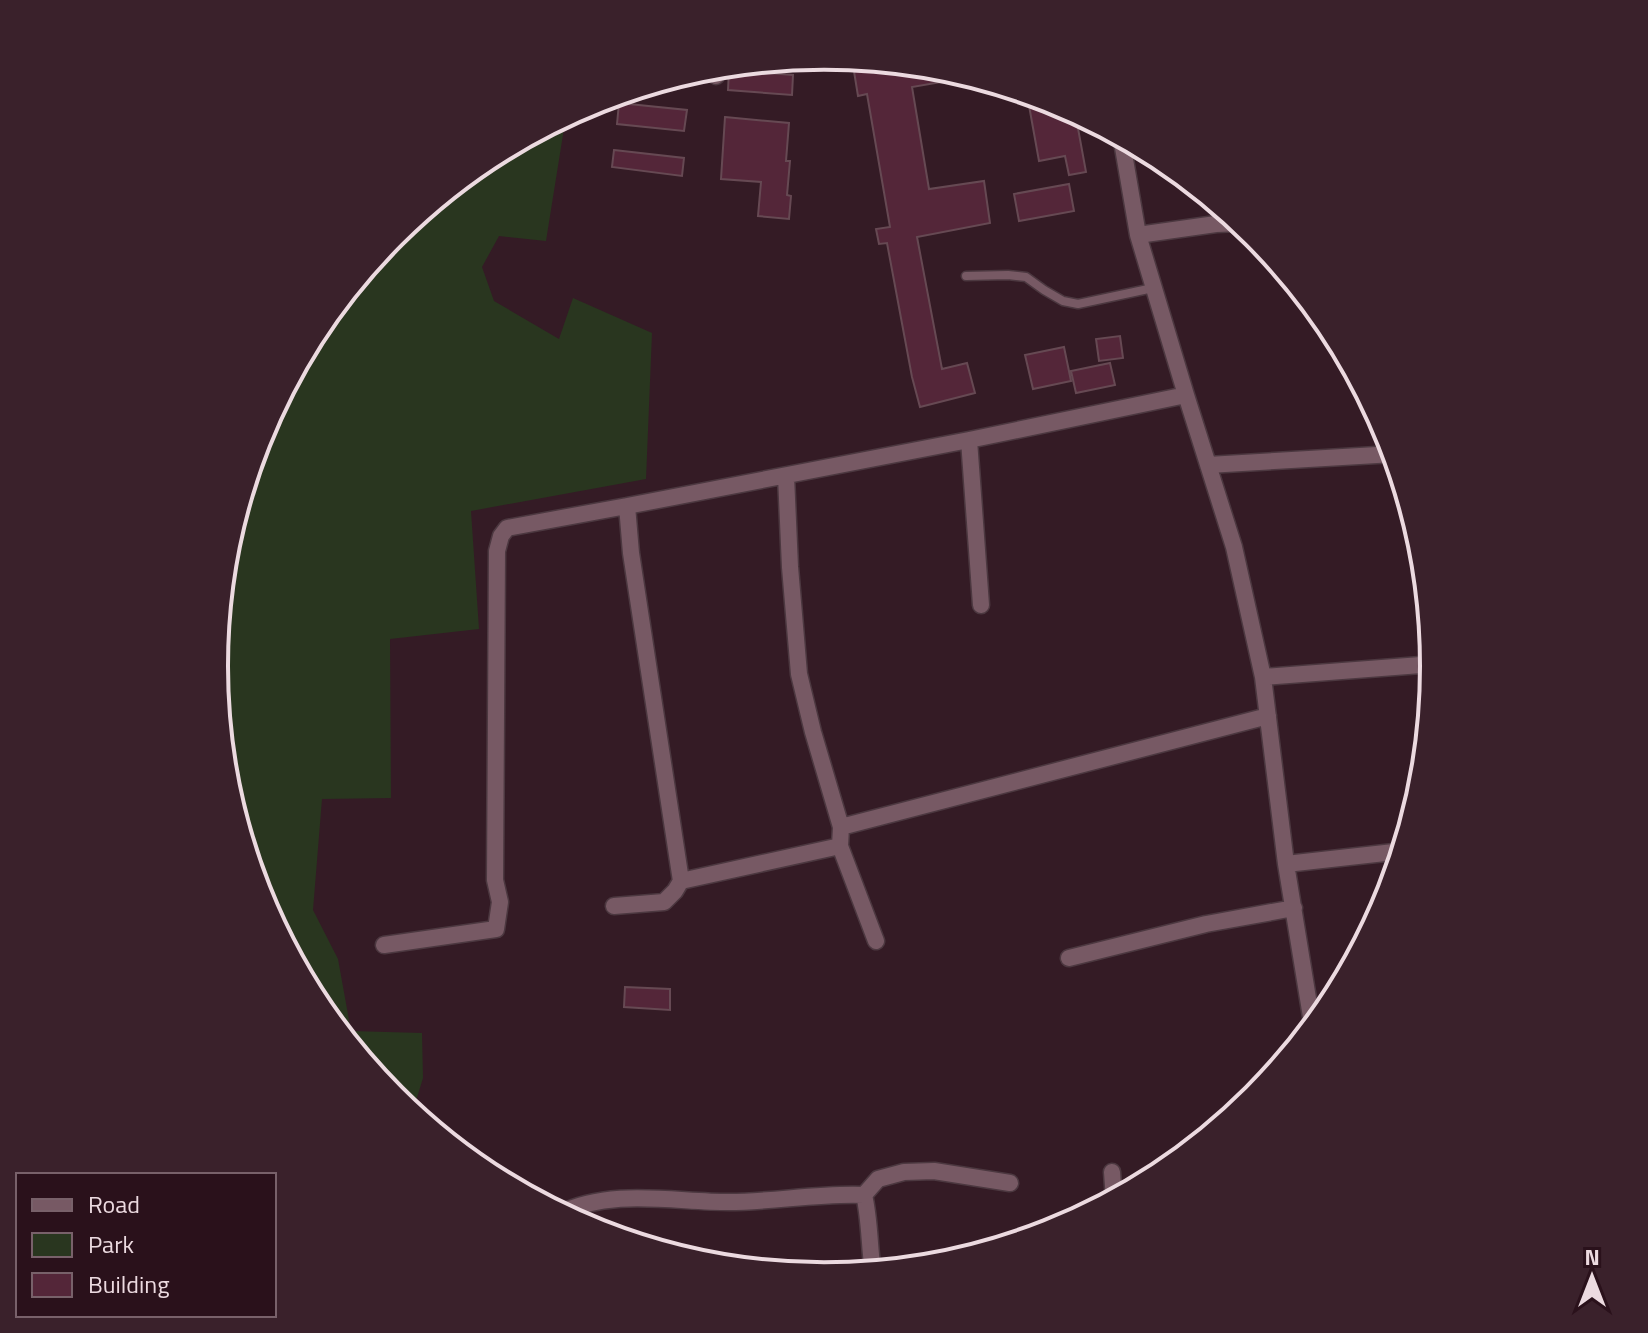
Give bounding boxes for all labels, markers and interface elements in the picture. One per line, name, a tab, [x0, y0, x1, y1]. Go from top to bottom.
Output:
legend	[16, 1173, 276, 1317]
text: Road	[88, 1186, 140, 1222]
text: Park	[88, 1226, 134, 1262]
north arrow	[1552, 1237, 1632, 1317]
text: N	[1584, 1240, 1600, 1274]
text: Building	[88, 1266, 170, 1302]

